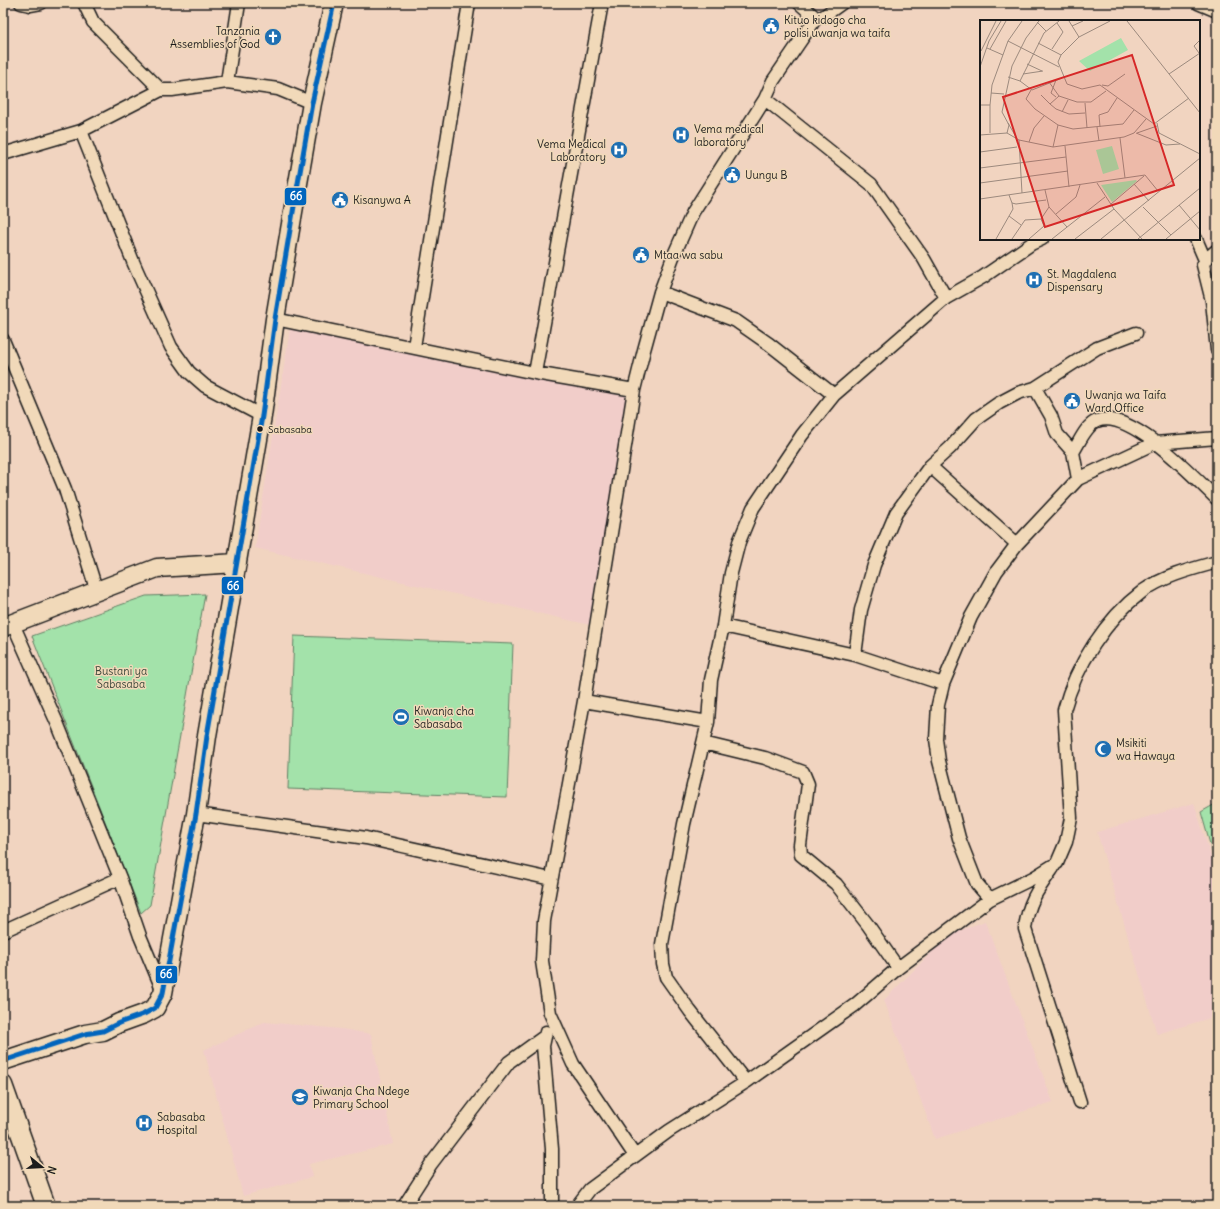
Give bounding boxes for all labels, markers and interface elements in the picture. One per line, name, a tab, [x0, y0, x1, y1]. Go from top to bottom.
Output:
place label: Kituo kidogo cha polisi uwanja wa taifa	[784, 13, 890, 40]
public building icon: Kituo kidogo cha polisi uwanja wa taifa	[761, 16, 781, 36]
inset map	[980, 20, 1200, 240]
place label: Tanzania Assemblies of God	[170, 24, 261, 51]
church icon: Tanzania Assemblies of God	[263, 27, 283, 47]
place label: Vema medical laboratory	[694, 122, 764, 149]
hospital icon: Vema medical laboratory	[671, 125, 691, 145]
place label: Vema Medical Laboratory	[537, 137, 606, 164]
hospital icon: Vema Medical Laboratory	[609, 140, 629, 160]
public building icon: Uungu B	[722, 165, 742, 185]
place label: Uungu B	[745, 168, 788, 182]
line badge: 66	[284, 187, 307, 206]
text: 66	[290, 189, 302, 203]
public building icon: Kisanywa A	[330, 190, 350, 210]
place label: Kisanywa A	[353, 193, 411, 207]
public building icon: Mtaa wa sabu	[631, 245, 651, 265]
place label: Mtaa wa sabu	[654, 248, 724, 262]
place label: St. Magdalena Dispensary	[1047, 267, 1117, 294]
hospital icon: St. Magdalena Dispensary	[1024, 270, 1044, 290]
place label: Uwanja wa Taifa Ward Office	[1085, 388, 1166, 415]
public building icon: Uwanja wa Taifa Ward Office	[1062, 391, 1082, 411]
place label: Sabasaba	[268, 423, 312, 436]
marker: Sabasaba	[255, 424, 265, 434]
line badge: 66	[221, 576, 244, 595]
text: 66	[227, 579, 239, 593]
park label: Bustani ya Sabasaba	[95, 664, 147, 691]
place label: Kiwanja cha Sabasaba	[414, 704, 474, 731]
sports icon: Kiwanja cha Sabasaba	[391, 707, 411, 727]
place label: Msikiti wa Hawaya	[1116, 736, 1175, 763]
mosque icon: Msikiti wa Hawaya	[1093, 739, 1113, 759]
line badge: 66	[155, 965, 178, 984]
text: 66	[160, 967, 172, 981]
place label: Kiwanja Cha Ndege Primary School	[313, 1084, 409, 1111]
school or university icon: Kiwanja Cha Ndege Primary School	[290, 1087, 310, 1107]
place label: Sabasaba Hospital	[157, 1110, 205, 1137]
hospital icon: Sabasaba Hospital	[134, 1113, 154, 1133]
north arrow	[22, 1147, 62, 1187]
text: N	[44, 1164, 59, 1176]

